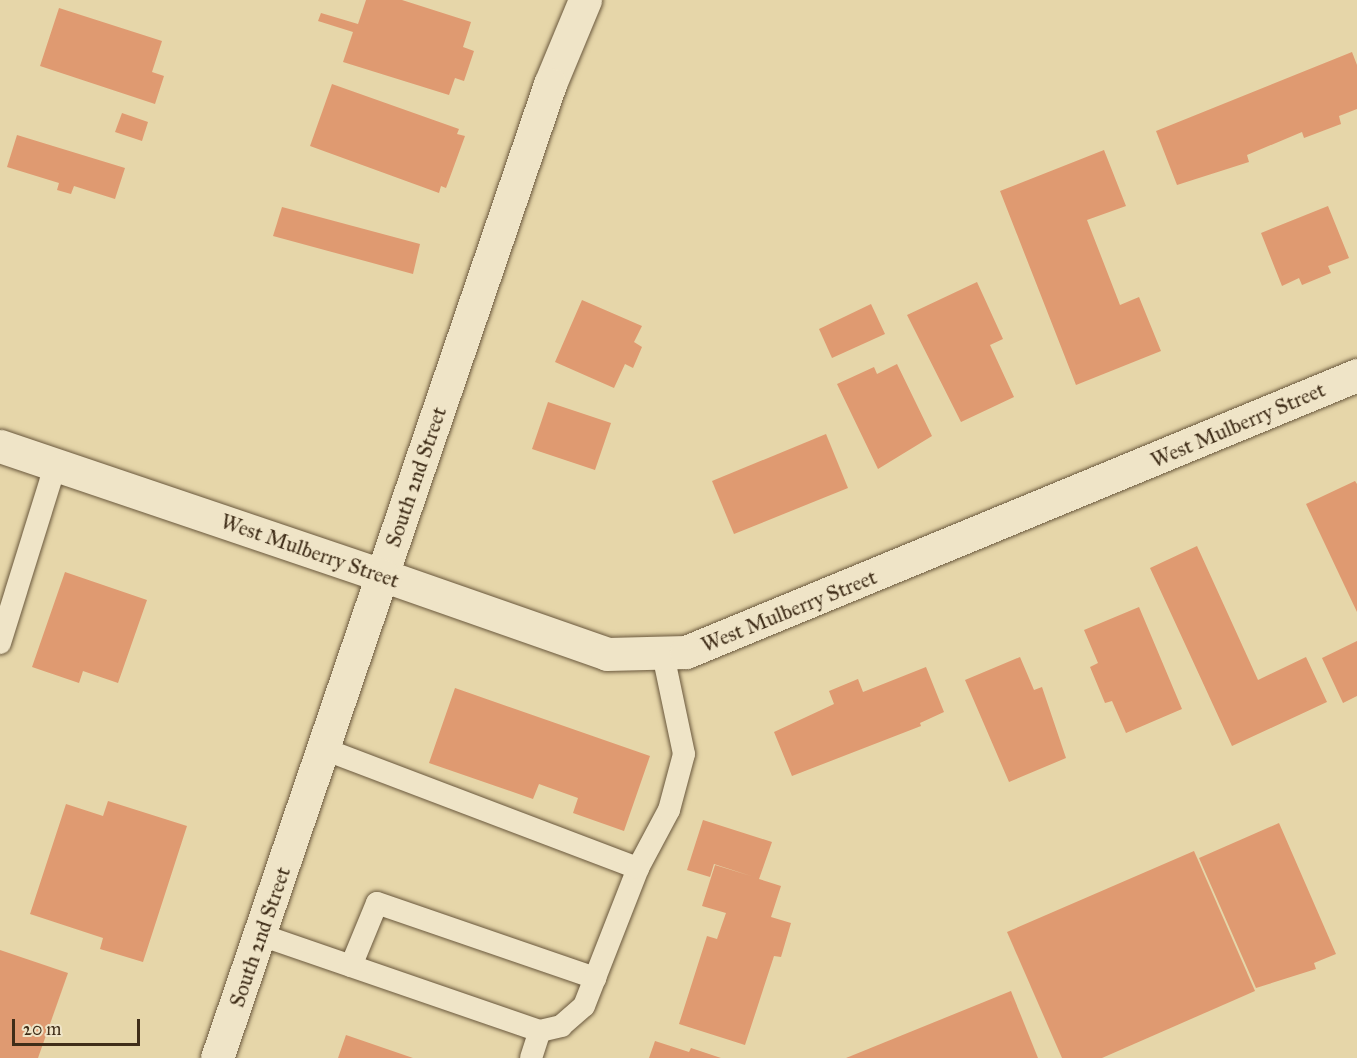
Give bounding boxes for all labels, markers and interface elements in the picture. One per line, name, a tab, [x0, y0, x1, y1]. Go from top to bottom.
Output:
street label: West Mulberry Street	[1147, 377, 1329, 473]
street label: South 2nd Street	[380, 404, 452, 550]
street label: West Mulberry Street	[218, 509, 402, 593]
street label: West Mulberry Street	[698, 564, 880, 658]
street label: South 2nd Street	[224, 864, 296, 1010]
scale bar	[15, 1007, 142, 1045]
text: 20 m	[23, 1018, 61, 1040]

